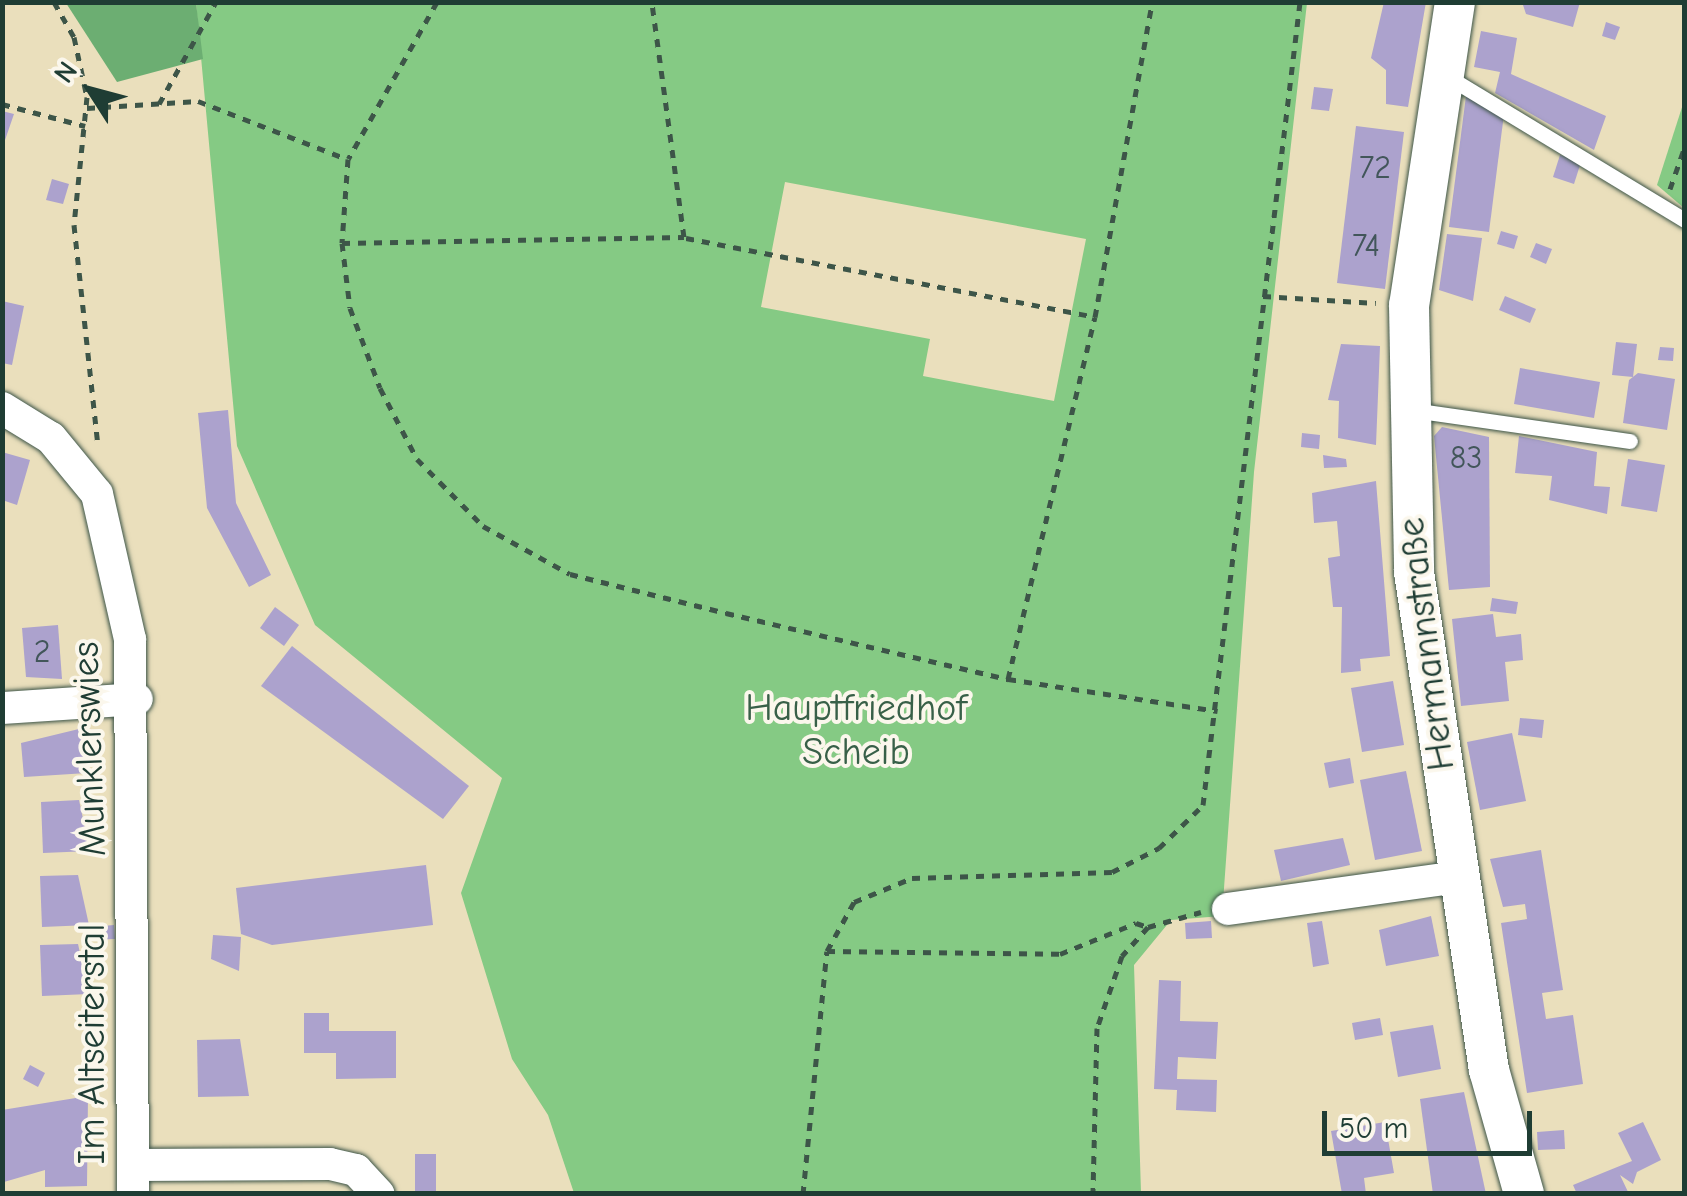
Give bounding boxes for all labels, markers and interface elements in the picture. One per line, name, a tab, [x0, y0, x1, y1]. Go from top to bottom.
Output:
north arrow	[40, 40, 140, 140]
text: N	[47, 56, 84, 89]
house number: 72	[1359, 149, 1391, 187]
house number: 74	[1352, 227, 1380, 265]
house number: 83	[1450, 439, 1482, 477]
street label: Hermannstraße	[1389, 515, 1465, 773]
house number: 2	[34, 633, 50, 671]
street label: Munklerswies	[63, 641, 117, 857]
park label: Hauptfriedhof Scheib	[745, 686, 967, 776]
street label: Im Altseiterstal	[70, 923, 116, 1165]
scale bar	[1327, 1091, 1537, 1153]
text: 50 m	[1339, 1111, 1408, 1146]

